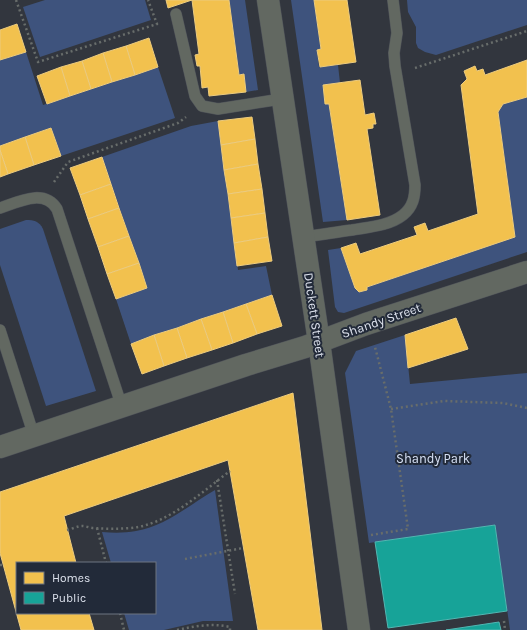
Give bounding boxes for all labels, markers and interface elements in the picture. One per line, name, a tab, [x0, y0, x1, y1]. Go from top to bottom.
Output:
street label: Duckett Street	[301, 272, 328, 359]
street label: Shandy Street	[339, 300, 423, 341]
park label: Shandy Park	[396, 451, 470, 466]
legend	[16, 562, 156, 614]
text: Homes	[52, 571, 90, 585]
text: Public	[52, 591, 86, 605]

